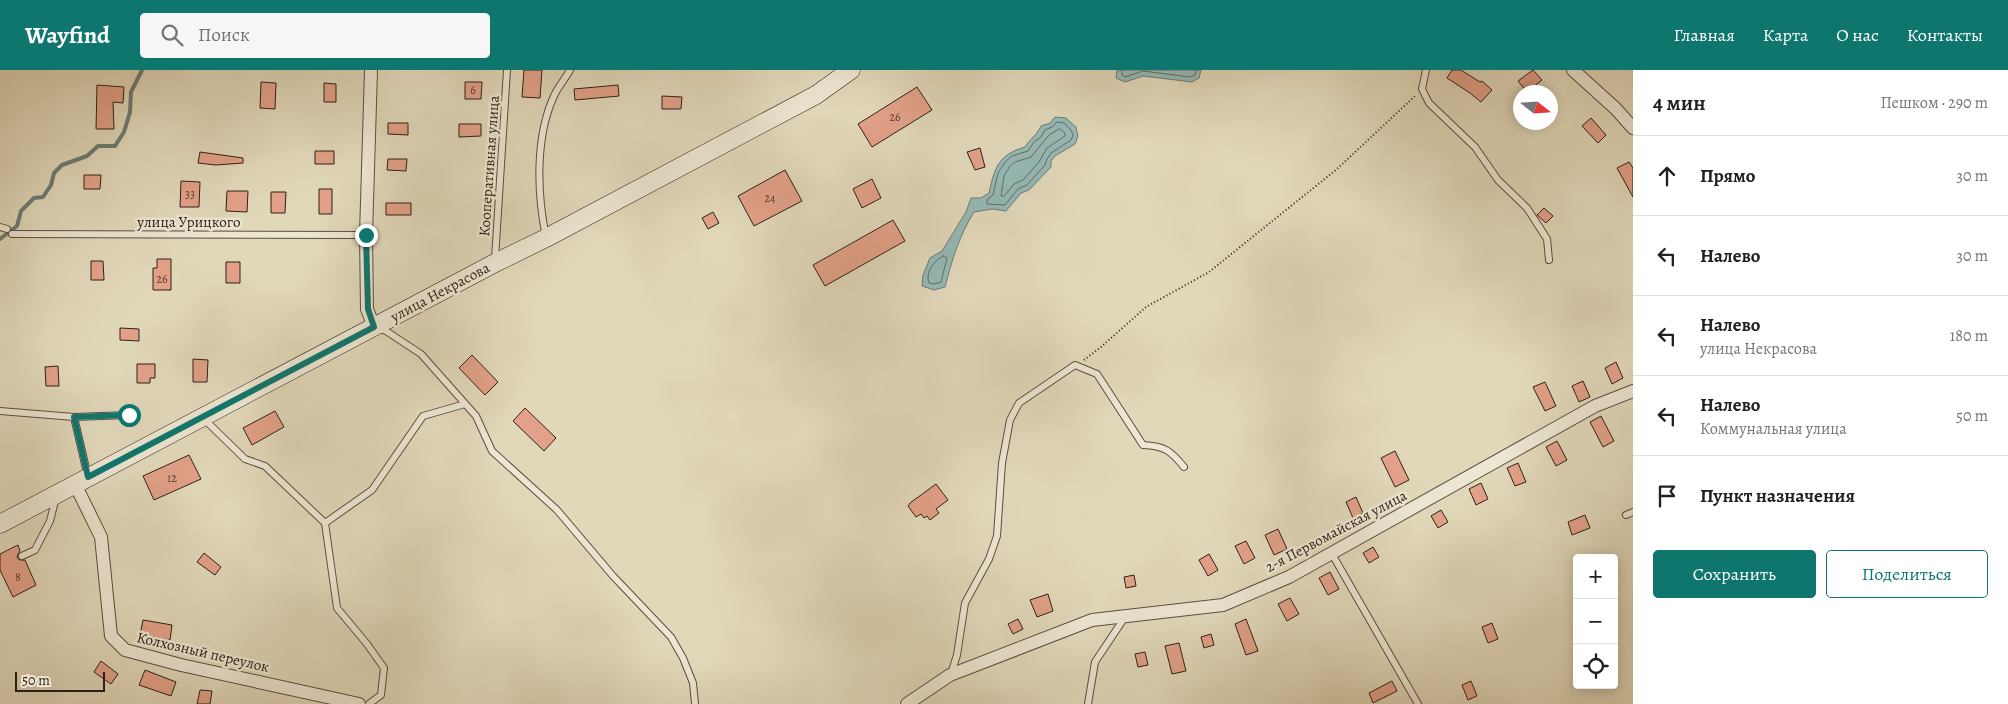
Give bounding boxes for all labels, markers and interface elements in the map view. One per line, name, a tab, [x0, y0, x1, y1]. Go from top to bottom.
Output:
search box	[140, 13, 490, 58]
text: Wayfind	[25, 19, 110, 51]
icon: search	[158, 21, 186, 49]
text: Поиск	[198, 22, 250, 48]
text: Главная	[1674, 23, 1735, 47]
text: Карта	[1763, 23, 1808, 47]
text: О нас	[1836, 23, 1879, 47]
text: Контакты	[1907, 23, 1983, 47]
house number: 6	[470, 82, 476, 98]
north arrow	[1513, 85, 1558, 130]
text: 4 мин	[1653, 89, 1706, 117]
text: Пешком · 290 m	[1880, 92, 1988, 114]
street label: Кооперативная улица	[474, 95, 504, 237]
house number: 26	[889, 109, 901, 125]
icon: ahead	[1653, 162, 1681, 190]
text: Прямо	[1700, 163, 1755, 189]
text: 30 m	[1956, 165, 1988, 187]
house number: 33	[185, 186, 195, 202]
house number: 24	[764, 190, 776, 206]
street label: улица Урицкого	[136, 212, 241, 232]
route end	[355, 224, 378, 247]
icon: left	[1653, 242, 1681, 270]
text: Налево	[1700, 243, 1760, 269]
text: 30 m	[1956, 245, 1988, 267]
street label: улица Некрасова	[386, 257, 493, 327]
house number: 26	[156, 271, 168, 287]
text: Налево	[1700, 312, 1760, 338]
icon: left	[1653, 322, 1681, 350]
text: 180 m	[1950, 325, 1988, 347]
text: улица Некрасова	[1700, 338, 1817, 360]
text: Налево	[1700, 392, 1760, 418]
icon: left	[1653, 402, 1681, 430]
route start	[118, 404, 141, 427]
text: 50 m	[1956, 405, 1988, 427]
text: Коммунальная улица	[1700, 418, 1847, 440]
house number: 12	[167, 470, 177, 486]
icon: arrive	[1653, 482, 1681, 510]
text: Пункт назначения	[1700, 483, 1855, 509]
street label: 2-я Первомайская улица	[1262, 485, 1410, 577]
button: Сохранить	[1653, 550, 1816, 598]
button: Поделиться	[1826, 550, 1988, 598]
map controls	[1573, 554, 1618, 689]
button: +	[1573, 554, 1618, 599]
house number: 8	[15, 569, 21, 585]
button: −	[1573, 599, 1618, 644]
street label: Колхозный переулок	[135, 627, 271, 677]
button: locate	[1573, 644, 1618, 689]
scale bar	[15, 669, 105, 692]
text: 50 m	[22, 671, 50, 690]

